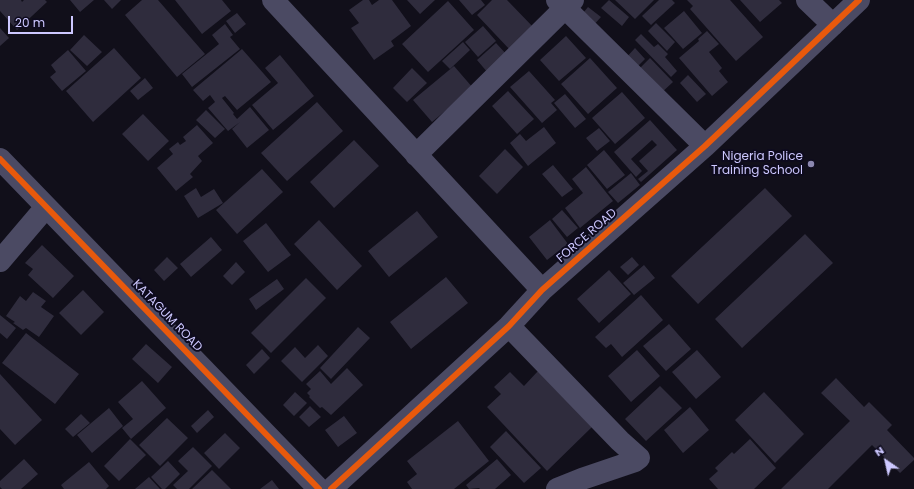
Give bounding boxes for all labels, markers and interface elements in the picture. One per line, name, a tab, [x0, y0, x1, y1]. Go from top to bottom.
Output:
scale bar	[10, 8, 75, 34]
text: 20 m	[15, 14, 45, 31]
place label: Nigeria Police Training School	[711, 150, 803, 178]
marker: Nigeria Police Training School	[806, 159, 816, 169]
street label: FORCE ROAD	[554, 206, 620, 266]
street label: KATAGUM ROAD	[129, 277, 205, 355]
north arrow	[866, 441, 906, 481]
text: N	[871, 442, 887, 460]

